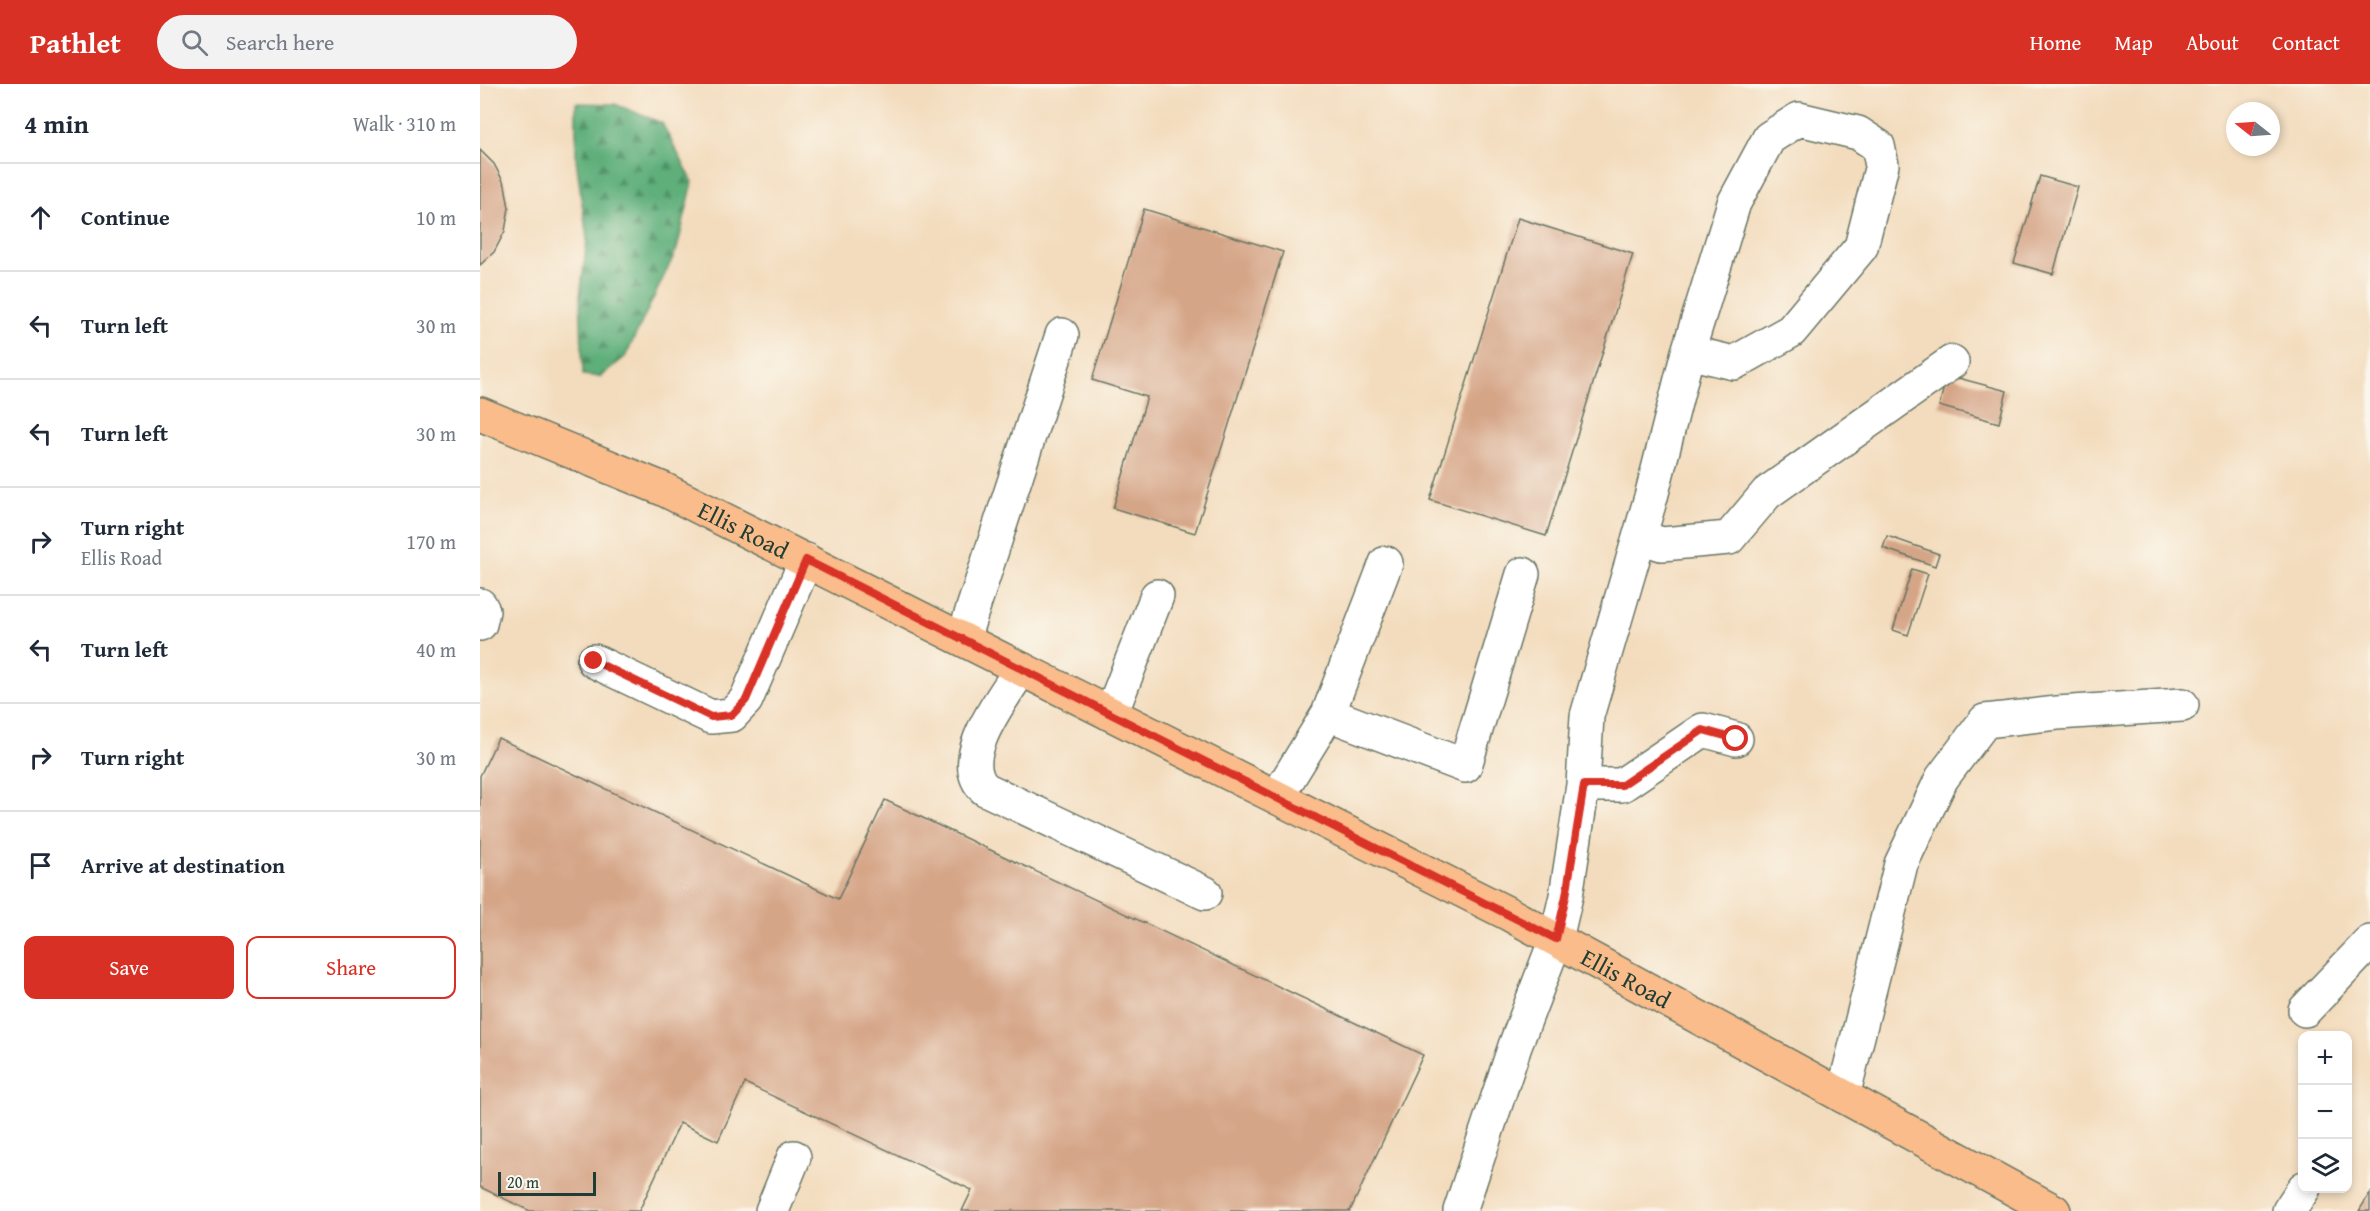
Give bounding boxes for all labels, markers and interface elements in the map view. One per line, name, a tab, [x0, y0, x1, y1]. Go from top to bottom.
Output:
search box	[157, 15, 577, 69]
text: Pathlet	[30, 22, 121, 63]
icon: search	[178, 26, 211, 59]
text: Search here	[226, 26, 334, 58]
text: Home	[2030, 27, 2081, 58]
text: Map	[2114, 27, 2153, 58]
text: About	[2186, 27, 2239, 58]
text: Contact	[2272, 27, 2340, 58]
north arrow	[2226, 102, 2280, 156]
text: 4 min	[24, 104, 89, 143]
text: Walk · 310 m	[353, 109, 456, 138]
icon: ahead	[24, 201, 57, 234]
text: Continue	[81, 201, 170, 233]
text: 10 m	[416, 203, 456, 232]
icon: left	[24, 309, 57, 342]
text: Turn left	[81, 309, 168, 341]
text: 30 m	[416, 311, 456, 340]
icon: left	[24, 417, 57, 450]
text: Turn left	[81, 417, 168, 449]
text: 30 m	[416, 419, 456, 448]
street label: Ellis Road	[692, 492, 795, 567]
text: Turn right	[81, 511, 184, 543]
icon: right	[24, 525, 57, 558]
text: 170 m	[406, 527, 456, 556]
text: Ellis Road	[81, 543, 162, 572]
icon: left	[24, 633, 57, 666]
text: Turn left	[81, 633, 168, 665]
text: 40 m	[416, 635, 456, 664]
route end	[580, 647, 606, 673]
route start	[1722, 725, 1748, 751]
icon: right	[24, 741, 57, 774]
text: Turn right	[81, 741, 184, 773]
text: 30 m	[416, 743, 456, 772]
icon: arrive	[24, 849, 57, 882]
text: Arrive at destination	[81, 849, 285, 881]
button: Save	[24, 936, 234, 999]
button: Share	[246, 936, 456, 999]
street label: Ellis Road	[1575, 939, 1677, 1017]
map controls	[2298, 1031, 2352, 1193]
button: +	[2298, 1031, 2352, 1085]
button: −	[2298, 1085, 2352, 1139]
button: layers	[2298, 1139, 2352, 1193]
scale bar	[498, 1169, 596, 1196]
text: 20 m	[507, 1170, 539, 1194]

